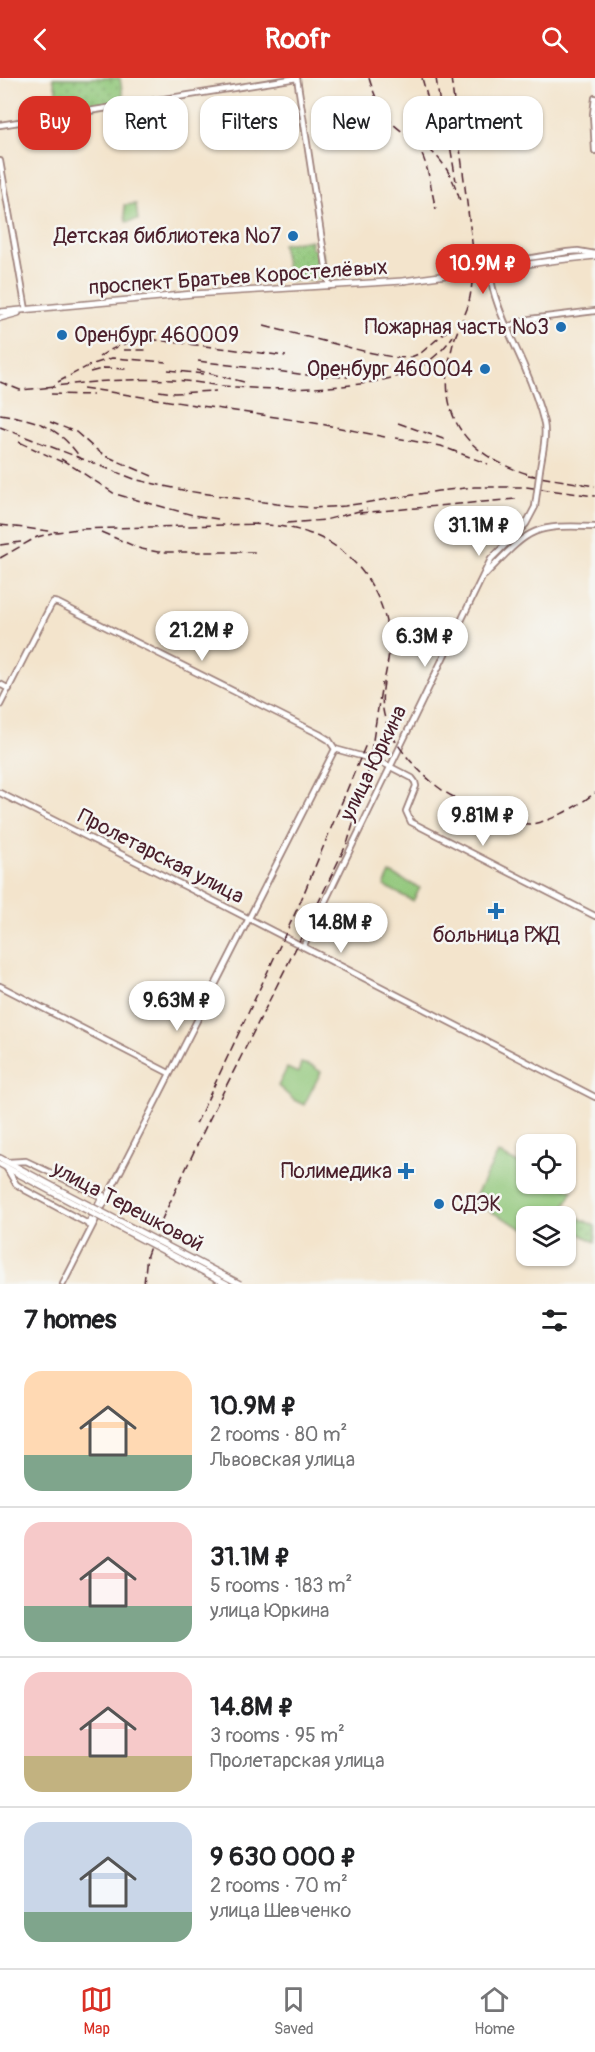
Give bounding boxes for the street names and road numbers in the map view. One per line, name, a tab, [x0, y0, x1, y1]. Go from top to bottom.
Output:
street label: проспект Братьев Коростелёвых	[88, 254, 388, 301]
street label: улица Юркина	[333, 701, 413, 826]
street label: Пролетарская улица	[73, 803, 249, 910]
street label: улица Терешковой	[46, 1155, 208, 1258]

